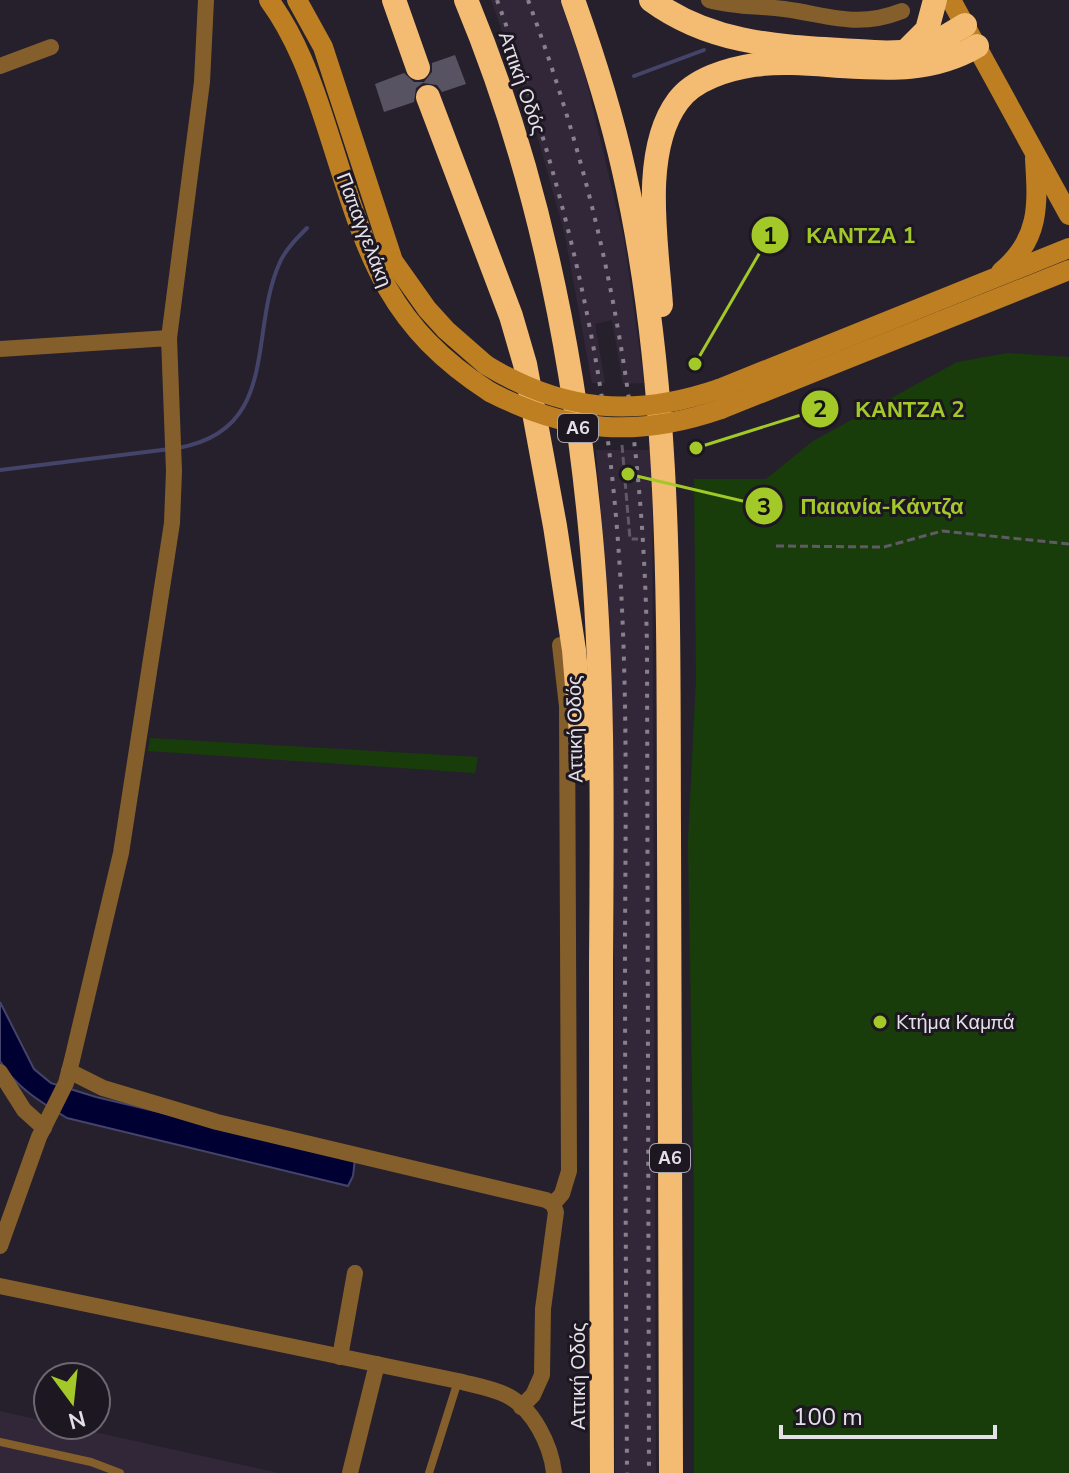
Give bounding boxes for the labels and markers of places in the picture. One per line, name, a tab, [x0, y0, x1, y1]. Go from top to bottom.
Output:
callout: ΚΑΝΤΖΑ 1	[750, 212, 932, 258]
callout: ΚΑΝΤΖΑ 2	[800, 386, 981, 432]
callout: Παιανία-Κάντζα	[744, 483, 979, 529]
place label: Kτήμα Καμπά	[896, 1009, 1015, 1036]
marker: Kτήμα Καμπά	[871, 1013, 889, 1031]

